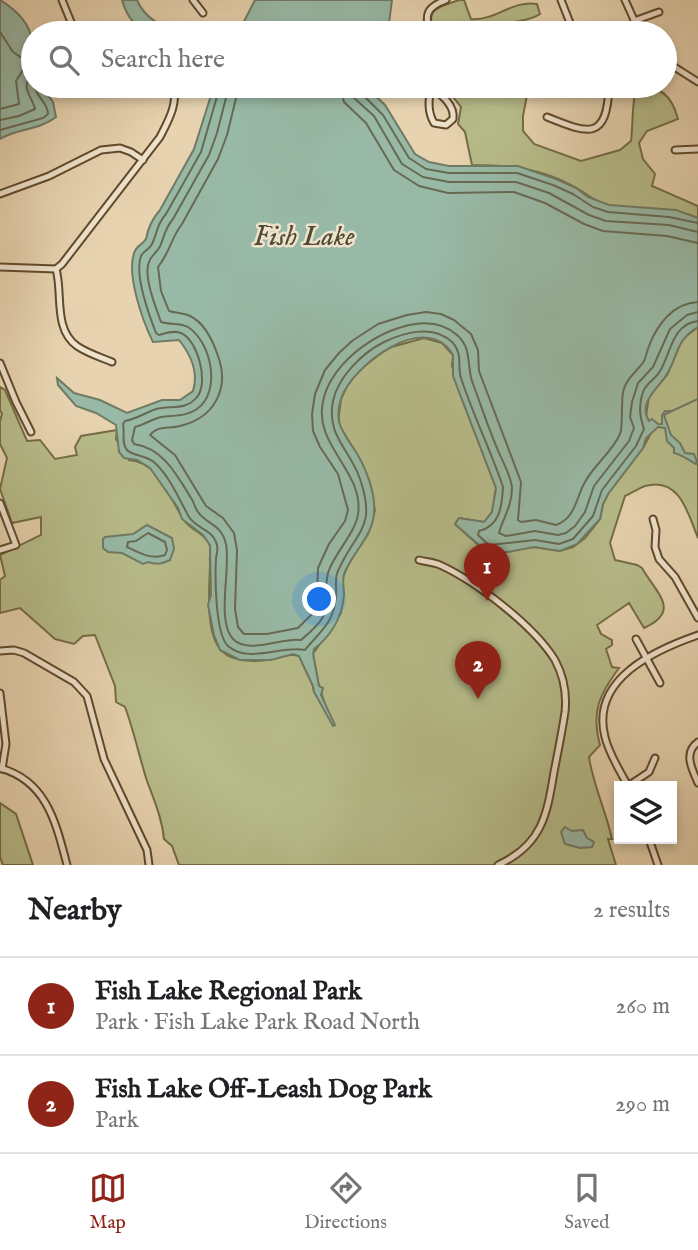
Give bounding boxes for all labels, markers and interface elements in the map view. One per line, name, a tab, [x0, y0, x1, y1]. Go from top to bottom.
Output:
search box	[21, 21, 677, 98]
icon: search	[45, 41, 83, 79]
text: Search here	[101, 43, 225, 76]
water label: Fish Lake	[254, 220, 355, 255]
pin: 1	[464, 543, 510, 601]
your location	[302, 582, 336, 616]
pin: 2	[455, 641, 501, 699]
map controls	[614, 781, 677, 844]
button: layers	[614, 781, 677, 844]
text: Nearby	[28, 892, 121, 930]
text: 2 results	[593, 896, 670, 925]
text: Fish Lake Regional Park	[95, 975, 362, 1008]
text: 1	[47, 992, 55, 1021]
text: 260 m	[615, 992, 670, 1021]
text: Park · Fish Lake Park Road North	[95, 1008, 420, 1037]
text: Fish Lake Off-Leash Dog Park	[95, 1073, 432, 1106]
text: 2	[46, 1090, 56, 1119]
text: 290 m	[615, 1090, 670, 1119]
text: Park	[95, 1106, 139, 1135]
tab: Map	[89, 1169, 127, 1235]
tab: Directions	[304, 1169, 387, 1235]
tab: Saved	[564, 1169, 609, 1235]

